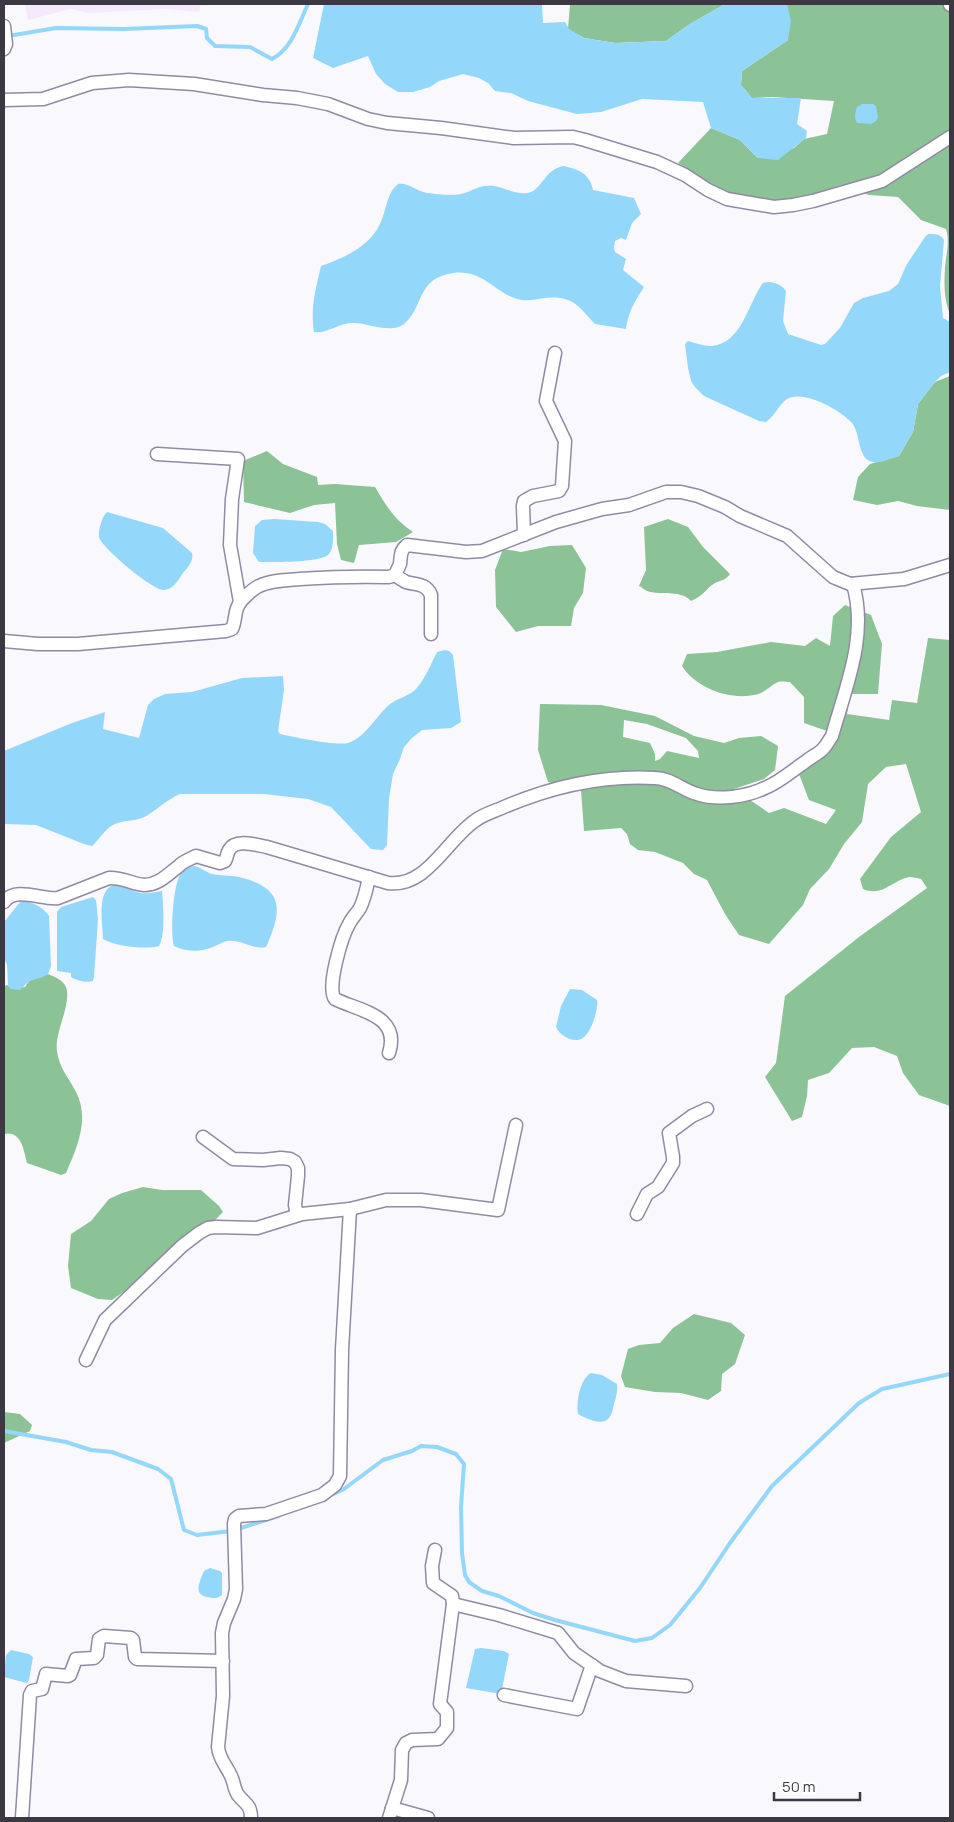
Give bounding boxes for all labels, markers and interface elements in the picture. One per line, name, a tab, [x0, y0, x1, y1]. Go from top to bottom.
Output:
scale bar	[774, 1770, 860, 1802]
text: 50 m	[782, 1776, 816, 1797]

